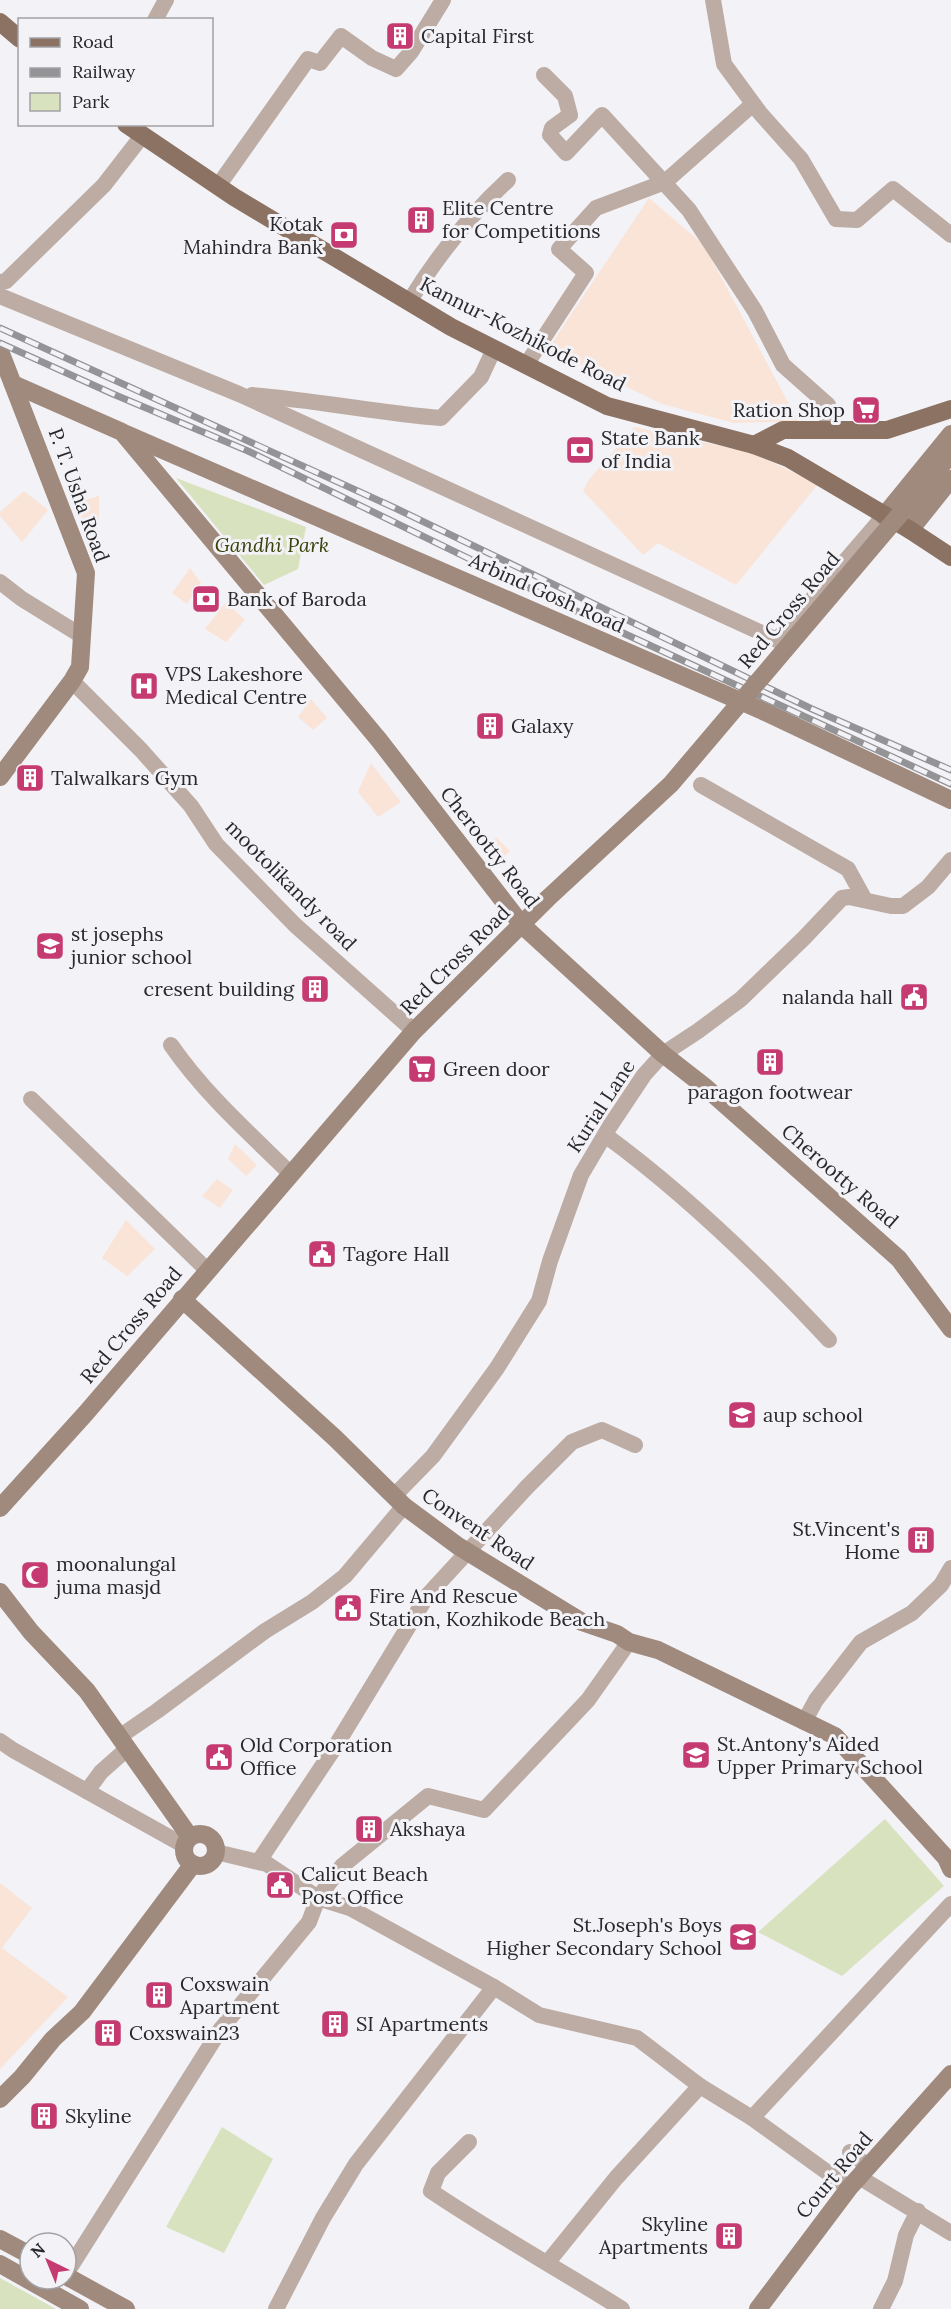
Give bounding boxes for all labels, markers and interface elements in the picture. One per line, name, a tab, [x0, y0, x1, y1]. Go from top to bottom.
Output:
legend	[18, 18, 213, 126]
building icon: Capital First	[384, 20, 416, 52]
place label: Capital First	[421, 23, 534, 48]
text: Road	[72, 30, 114, 53]
text: Railway	[72, 60, 136, 83]
text: Park	[72, 90, 110, 113]
place label: Elite Centre for Competitions	[442, 195, 601, 243]
building icon: Elite Centre for Competitions	[405, 204, 437, 236]
place label: Kotak Mahindra Bank	[183, 211, 323, 259]
bank icon: Kotak Mahindra Bank	[328, 219, 360, 251]
street label: Kannur-Kozhikode Road	[416, 271, 630, 396]
supermarket icon: Ration Shop	[850, 394, 882, 426]
place label: Ration Shop	[733, 397, 845, 422]
street label: P. T. Usha Road	[44, 424, 115, 565]
place label: State Bank of India	[601, 425, 700, 473]
bank icon: State Bank of India	[564, 434, 596, 466]
park label: Gandhi Park	[215, 532, 329, 557]
street label: Red Cross Road	[733, 546, 845, 673]
street label: Arbind Gosh Road	[465, 547, 629, 638]
bank icon: Bank of Baroda	[190, 583, 222, 615]
place label: Bank of Baroda	[227, 586, 367, 611]
place label: VPS Lakeshore Medical Centre	[164, 661, 307, 709]
hospital icon: VPS Lakeshore Medical Centre	[128, 670, 160, 702]
building icon: Galaxy	[474, 710, 506, 742]
place label: Galaxy	[511, 713, 574, 738]
building icon: Talwalkars Gym	[14, 762, 46, 794]
place label: Talwalkars Gym	[51, 765, 199, 790]
street label: Cherootty Road	[435, 781, 545, 912]
street label: mootolikandy road	[221, 814, 362, 955]
street label: Red Cross Road	[395, 900, 515, 1020]
place label: st josephs junior school	[69, 921, 192, 969]
school or university icon: st josephs junior school	[34, 930, 66, 962]
building icon: cresent building	[299, 973, 331, 1005]
place label: cresent building	[144, 976, 295, 1001]
public building icon: nalanda hall	[898, 981, 930, 1013]
place label: nalanda hall	[782, 984, 893, 1009]
building icon: paragon footwear	[754, 1046, 786, 1078]
supermarket icon: Green door	[406, 1053, 438, 1085]
street label: Kurial Lane	[561, 1054, 640, 1157]
place label: Green door	[443, 1056, 550, 1081]
place label: paragon footwear	[688, 1079, 853, 1104]
street label: Cherootty Road	[777, 1118, 904, 1233]
public building icon: Tagore Hall	[306, 1238, 338, 1270]
place label: Tagore Hall	[343, 1241, 450, 1266]
street label: Red Cross Road	[75, 1261, 187, 1388]
school or university icon: aup school	[726, 1399, 758, 1431]
place label: aup school	[763, 1402, 863, 1427]
street label: Convent Road	[418, 1482, 539, 1575]
place label: St.Vincent's Home	[792, 1516, 900, 1564]
building icon: St.Vincent's Home	[905, 1524, 937, 1556]
place label: moonalungal juma masjd	[54, 1551, 176, 1599]
mosque icon: moonalungal juma masjd	[19, 1559, 51, 1591]
place label: Fire And Rescue Station, Kozhikode Beach	[369, 1583, 605, 1631]
public building icon: Fire And Rescue Station, Kozhikode Beach	[332, 1592, 364, 1624]
place label: St.Antony's Aided Upper Primary School	[717, 1731, 923, 1779]
place label: Old Corporation Office	[240, 1732, 392, 1780]
school or university icon: St.Antony's Aided Upper Primary School	[680, 1739, 712, 1771]
public building icon: Old Corporation Office	[203, 1741, 235, 1773]
building icon: Akshaya	[353, 1813, 385, 1845]
place label: Akshaya	[389, 1816, 466, 1841]
place label: Calicut Beach Post Office	[301, 1861, 428, 1909]
public building icon: Calicut Beach Post Office	[264, 1869, 296, 1901]
place label: St.Joseph's Boys Higher Secondary School	[486, 1912, 722, 1960]
school or university icon: St.Joseph's Boys Higher Secondary School	[727, 1921, 759, 1953]
place label: Coxswain Apartment	[179, 1971, 280, 2019]
building icon: Coxswain Apartment	[143, 1979, 175, 2011]
building icon: SI Apartments	[319, 2008, 351, 2040]
place label: SI Apartments	[356, 2011, 488, 2036]
building icon: Coxswain23	[92, 2017, 124, 2049]
place label: Coxswain23	[129, 2020, 240, 2045]
building icon: Skyline	[28, 2100, 60, 2132]
place label: Skyline	[65, 2103, 132, 2128]
street label: Court Road	[790, 2126, 877, 2223]
place label: Skyline Apartments	[598, 2211, 708, 2259]
building icon: Skyline Apartments	[713, 2220, 745, 2252]
north arrow	[18, 2231, 78, 2291]
text: N	[26, 2238, 49, 2262]

